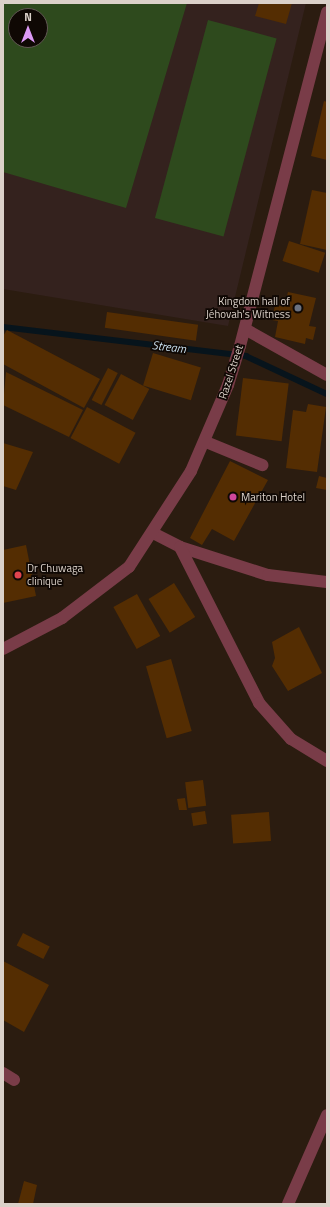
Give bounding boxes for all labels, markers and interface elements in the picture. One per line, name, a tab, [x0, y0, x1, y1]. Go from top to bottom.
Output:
north arrow	[8, 8, 48, 48]
text: N	[24, 9, 32, 25]
place label: Kingdom hall of Jéhovah's Witness	[206, 295, 290, 321]
marker: Kingdom hall of Jéhovah's Witness	[293, 303, 303, 313]
water label: Stream	[151, 338, 187, 356]
street label: Razel Street	[216, 343, 246, 401]
place label: Mariton Hotel	[241, 490, 305, 504]
marker: Mariton Hotel	[228, 492, 238, 502]
place label: Dr Chuwaga clinique	[27, 562, 83, 588]
marker: Dr Chuwaga clinique	[12, 569, 24, 581]

